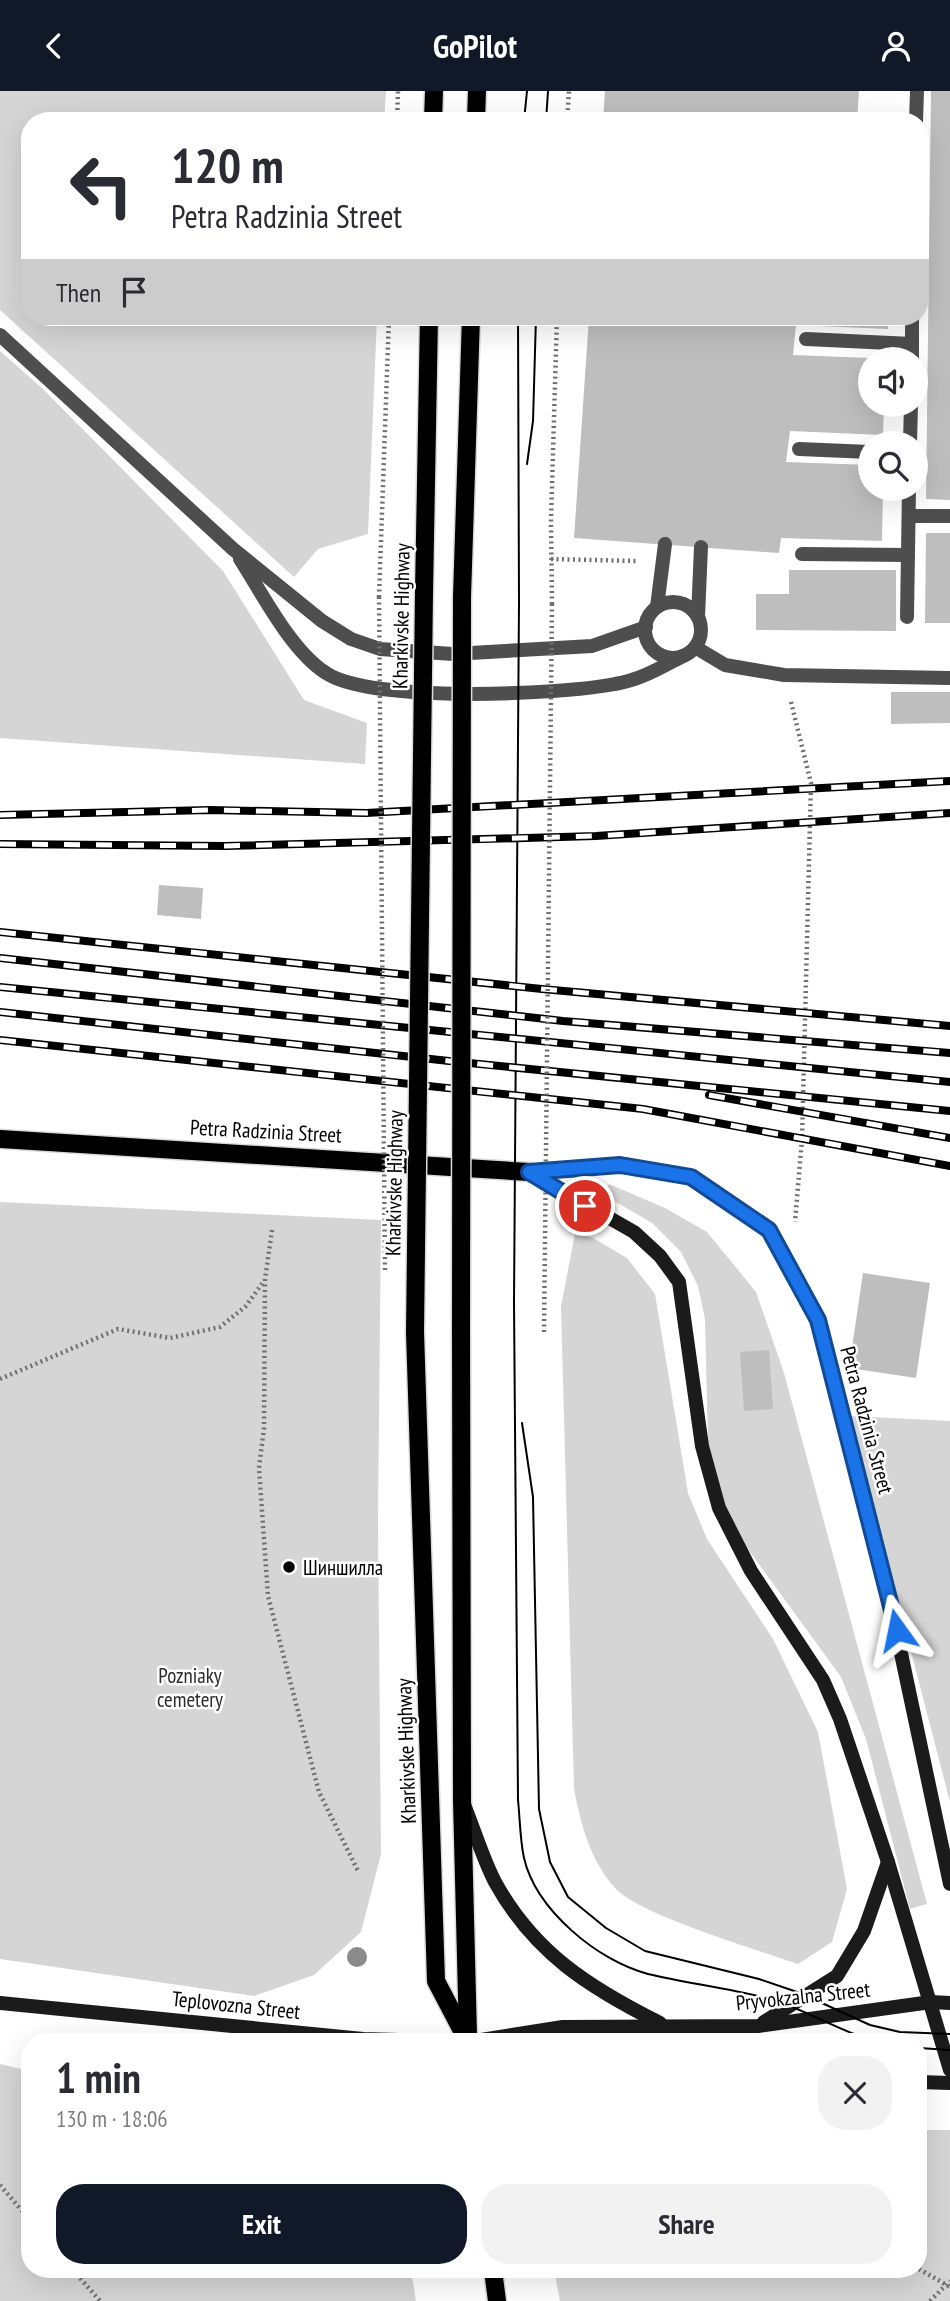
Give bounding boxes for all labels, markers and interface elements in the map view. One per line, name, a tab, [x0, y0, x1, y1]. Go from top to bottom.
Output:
text: GoPilot	[433, 25, 517, 67]
icon: back	[35, 27, 73, 65]
icon: person	[877, 27, 915, 65]
text: 120 m	[171, 133, 284, 197]
icon: left	[56, 140, 147, 231]
text: Petra Radzinia Street	[171, 195, 402, 237]
icon: arrive	[115, 273, 153, 311]
text: Then	[56, 276, 101, 309]
map controls	[858, 347, 928, 501]
button: sound	[858, 347, 928, 417]
button: search	[858, 431, 928, 501]
street label: Kharkivske Highway	[386, 543, 416, 689]
street label: Kharkivske Highway	[379, 1110, 409, 1256]
street label: Petra Radzinia Street	[190, 1114, 343, 1148]
pin	[555, 1176, 615, 1236]
icon: arrive	[566, 1187, 604, 1225]
street label: Petra Radzinia Street	[834, 1343, 900, 1497]
place label: Шиншилла	[303, 1554, 383, 1581]
marker: Шиншилла	[281, 1559, 297, 1575]
position arrow	[860, 1593, 934, 1667]
park label: Pozniaky cemetery	[157, 1662, 223, 1713]
street label: Kharkivske Highway	[390, 1678, 422, 1824]
street label: Pryvokzalna Street	[735, 1976, 872, 2016]
street label: Teplovozna Street	[171, 1985, 302, 2025]
text: 1 min	[56, 2050, 141, 2105]
button: close	[818, 2056, 892, 2130]
text: 130 m · 18:06	[56, 2104, 168, 2133]
button: Exit	[56, 2184, 467, 2264]
button: Share	[481, 2184, 892, 2264]

